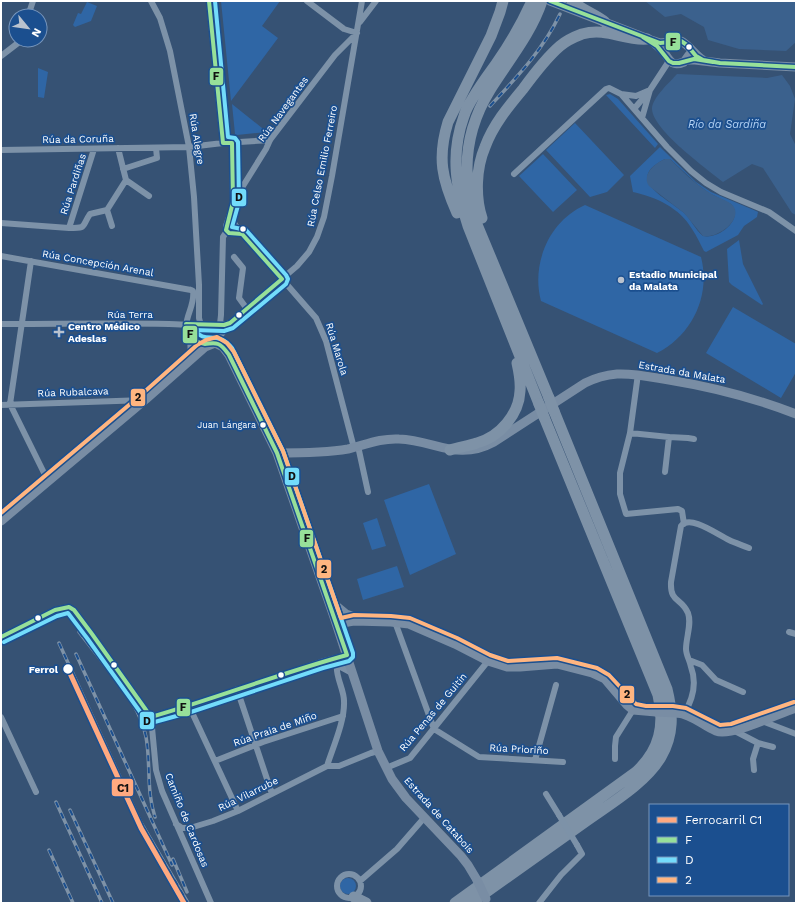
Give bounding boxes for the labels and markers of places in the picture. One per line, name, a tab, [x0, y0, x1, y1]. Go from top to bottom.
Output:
unlabelled marker	[684, 42, 694, 52]
unlabelled marker	[238, 224, 248, 234]
place label: Estadio Municipal da Malata	[629, 269, 718, 292]
marker: Estadio Municipal da Malata	[616, 275, 626, 285]
unlabelled marker	[234, 310, 244, 320]
place label: Centro Médico Adeslas	[68, 321, 140, 344]
marker: Centro Médico Adeslas	[53, 326, 65, 338]
place label: Juan Lángara	[197, 420, 256, 430]
marker: Juan Lángara	[258, 420, 268, 430]
unlabelled marker	[33, 613, 43, 623]
unlabelled marker	[109, 660, 119, 670]
marker: Ferrol	[61, 662, 75, 676]
place label: Ferrol	[29, 664, 59, 675]
unlabelled marker	[276, 670, 286, 680]

